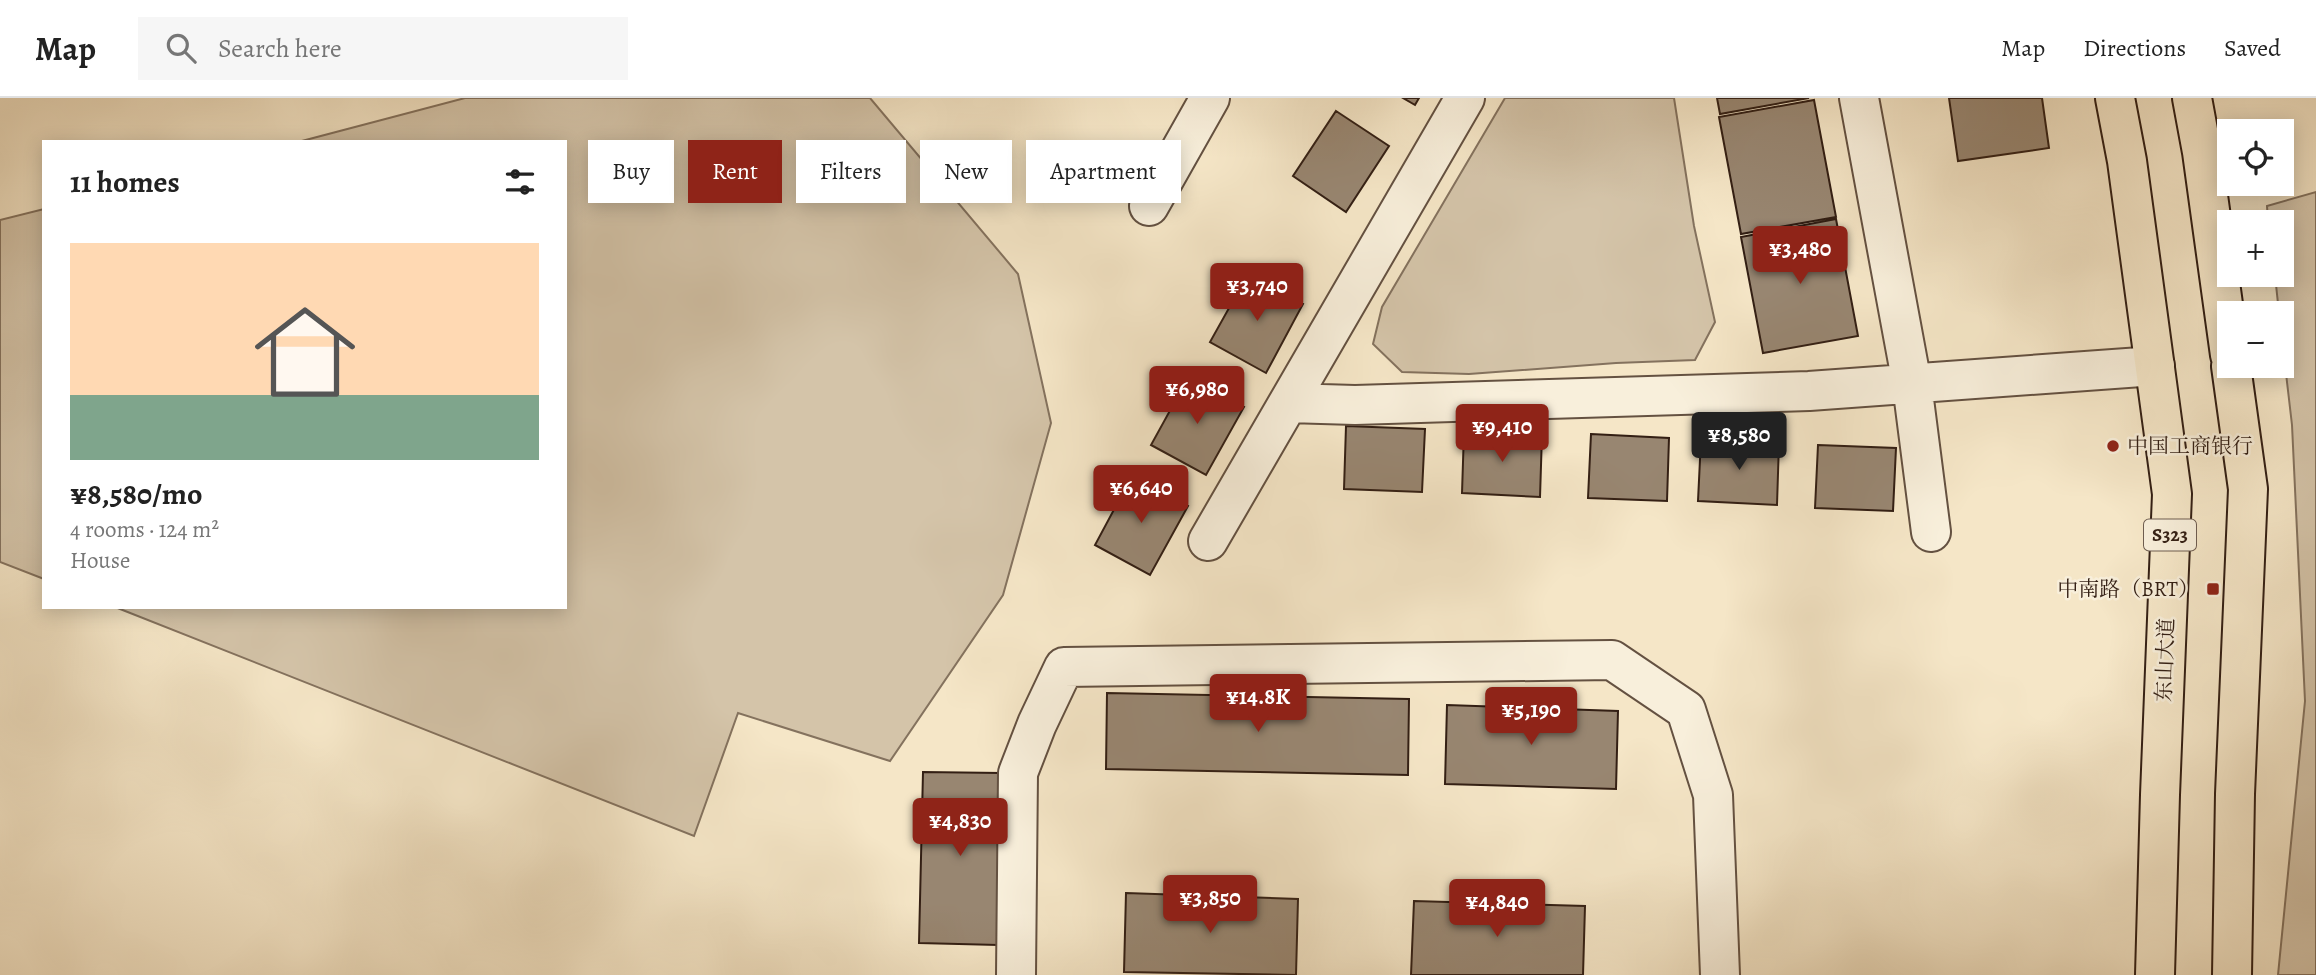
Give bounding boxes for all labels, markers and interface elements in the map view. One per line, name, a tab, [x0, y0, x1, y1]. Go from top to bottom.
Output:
search box	[138, 17, 628, 80]
text: Map	[35, 26, 96, 71]
icon: search	[162, 29, 200, 67]
text: Search here	[218, 31, 342, 66]
text: Map	[2001, 32, 2045, 64]
text: Directions	[2083, 32, 2186, 64]
text: Saved	[2224, 32, 2281, 64]
map controls	[2217, 119, 2294, 378]
button: locate	[2217, 119, 2294, 196]
chip: Buy	[588, 140, 674, 203]
chip: Rent	[688, 140, 782, 203]
chip: Filters	[796, 140, 906, 203]
chip: New	[920, 140, 1012, 203]
chip: Apartment	[1026, 140, 1181, 203]
text: 11 homes	[70, 162, 180, 202]
icon: filters	[501, 163, 539, 201]
button: +	[2217, 210, 2294, 287]
pin: ¥3,480	[1743, 226, 1857, 286]
text: ¥3,480	[1769, 233, 1831, 264]
pin: ¥3,740	[1200, 264, 1314, 323]
text: ¥3,740	[1226, 270, 1288, 301]
icon: home	[242, 289, 368, 415]
button: −	[2217, 301, 2294, 378]
pin: ¥6,980	[1140, 366, 1254, 426]
text: ¥6,980	[1165, 373, 1229, 404]
pin: ¥9,410	[1445, 404, 1559, 464]
text: ¥9,410	[1472, 411, 1532, 442]
pin: ¥8,580	[1682, 412, 1796, 472]
text: ¥8,580	[1708, 419, 1770, 450]
place label: 中国工商银行	[2127, 432, 2253, 460]
marker: 中国工商银行	[2105, 438, 2121, 454]
pin: ¥6,640	[1084, 466, 1198, 525]
text: ¥6,640	[1109, 472, 1173, 503]
text: ¥8,580/mo	[70, 474, 202, 514]
text: 4 rooms · 124 m²	[70, 514, 219, 545]
road number: S323	[2144, 520, 2196, 550]
text: House	[70, 545, 130, 576]
place label: 中南路（BRT）	[2057, 575, 2199, 603]
marker: 中南路（BRT）	[2205, 581, 2221, 597]
street label: 东山大道	[2150, 618, 2180, 702]
pin: ¥14.8K	[1201, 674, 1315, 734]
text: ¥14.8K	[1226, 681, 1290, 712]
pin: ¥5,190	[1474, 688, 1588, 747]
text: ¥5,190	[1501, 694, 1561, 725]
pin: ¥4,830	[903, 798, 1017, 858]
text: ¥4,830	[929, 805, 991, 836]
pin: ¥3,850	[1153, 876, 1267, 935]
pin: ¥4,840	[1440, 880, 1554, 939]
text: ¥3,850	[1179, 882, 1241, 913]
text: ¥4,840	[1465, 886, 1529, 917]

